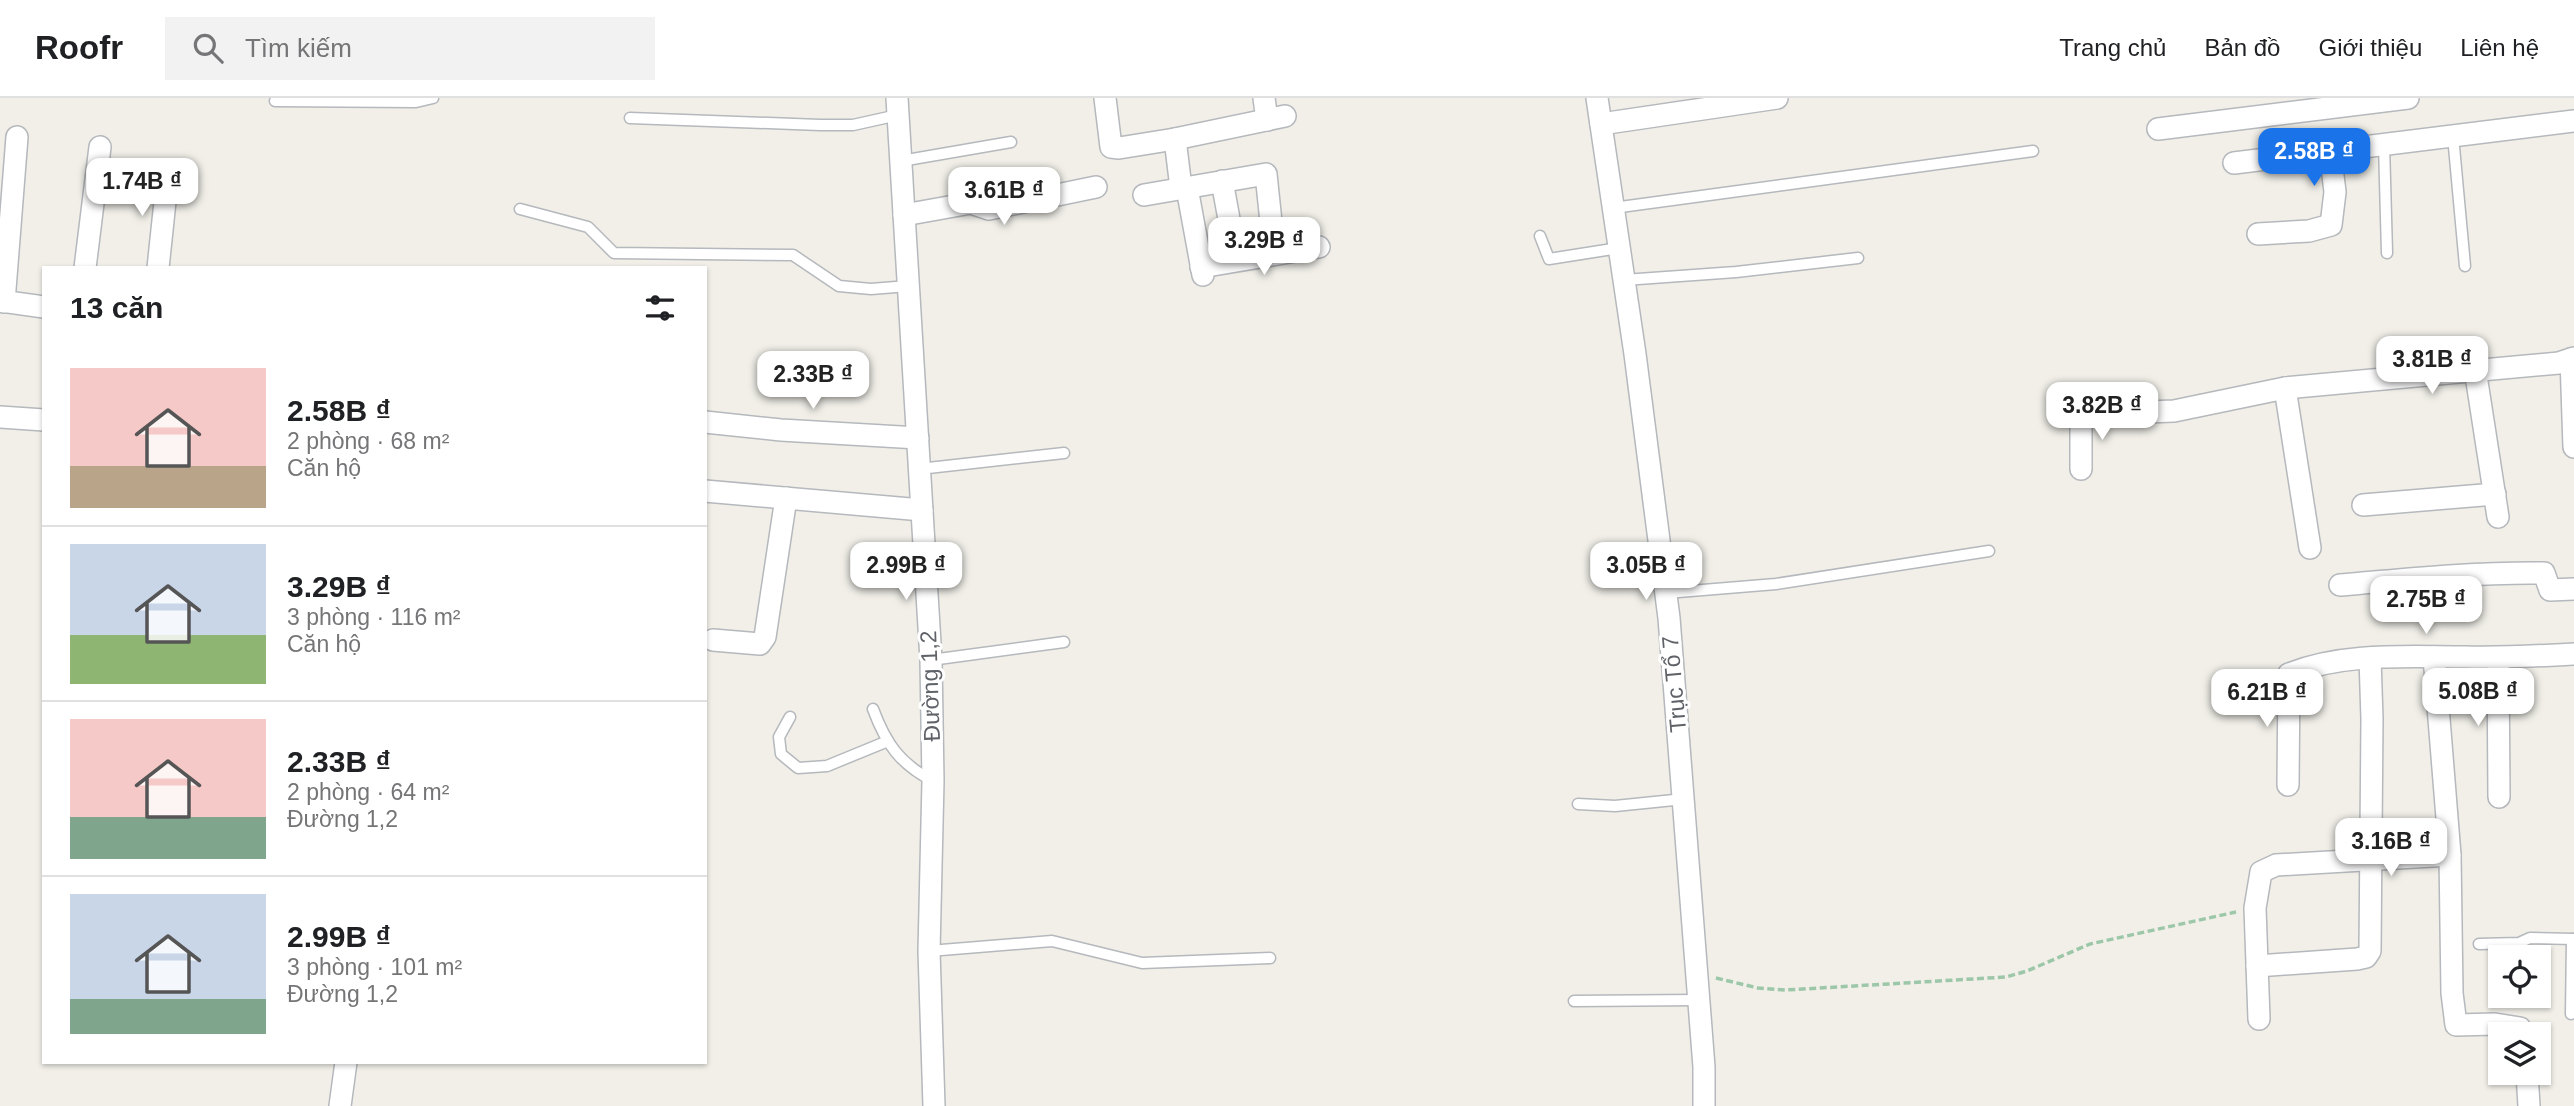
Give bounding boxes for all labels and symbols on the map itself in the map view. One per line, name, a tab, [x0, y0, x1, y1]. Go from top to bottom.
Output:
pin: 2.58B ₫	[2249, 129, 2379, 188]
pin: 1.74B ₫	[77, 158, 207, 218]
pin: 3.61B ₫	[939, 167, 1069, 227]
pin: 3.29B ₫	[1199, 218, 1329, 277]
pin: 3.81B ₫	[2367, 336, 2497, 396]
pin: 2.33B ₫	[748, 352, 878, 411]
pin: 3.82B ₫	[2037, 382, 2167, 442]
pin: 2.99B ₫	[841, 542, 971, 602]
pin: 3.05B ₫	[1581, 542, 1711, 602]
pin: 2.75B ₫	[2361, 576, 2491, 636]
street label: Đường 1,2	[915, 630, 945, 742]
street label: Trục Tổ 7	[1657, 634, 1691, 734]
pin: 5.08B ₫	[2413, 668, 2543, 728]
pin: 6.21B ₫	[2202, 670, 2332, 729]
pin: 3.16B ₫	[2326, 818, 2456, 878]

